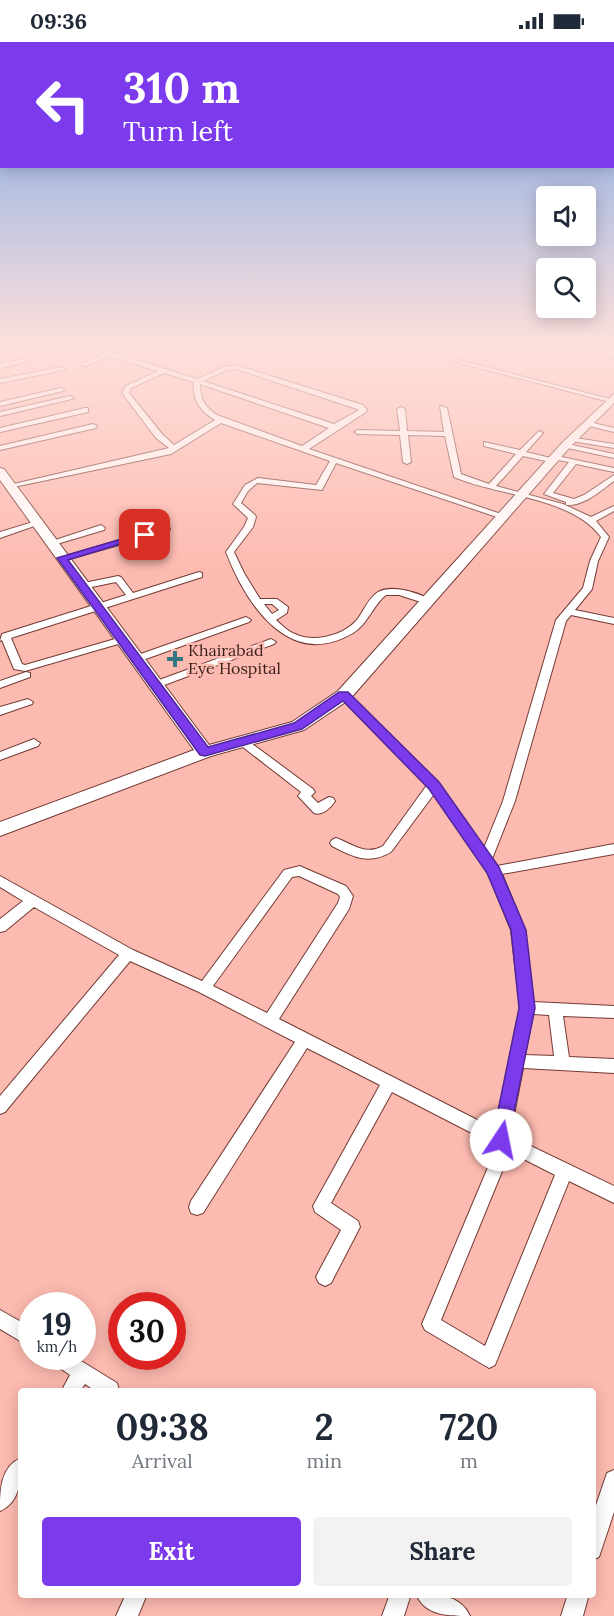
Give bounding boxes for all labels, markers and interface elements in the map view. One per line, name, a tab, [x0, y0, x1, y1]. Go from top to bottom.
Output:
text: 09:36	[30, 7, 87, 35]
text: 310 m	[123, 61, 240, 115]
icon: left	[24, 66, 102, 144]
text: Turn left	[123, 114, 233, 148]
map controls	[536, 186, 596, 318]
button: sound	[536, 186, 596, 246]
button: search	[536, 258, 596, 318]
pin	[119, 509, 170, 560]
icon: arrive	[128, 518, 161, 551]
place label: Khairabad Eye Hospital	[188, 640, 281, 678]
marker: Khairabad Eye Hospital	[166, 650, 184, 668]
position arrow	[469, 1108, 533, 1172]
speed limit sign: 30	[108, 1292, 186, 1370]
text: 19	[42, 1305, 72, 1343]
text: km/h	[37, 1337, 77, 1356]
text: 09:38	[116, 1404, 209, 1450]
text: 2	[315, 1404, 334, 1450]
text: 720	[440, 1404, 499, 1450]
text: Arrival	[132, 1448, 193, 1473]
text: min	[306, 1448, 342, 1473]
text: m	[460, 1448, 478, 1473]
button: Exit	[42, 1517, 301, 1586]
button: Share	[313, 1517, 572, 1586]

